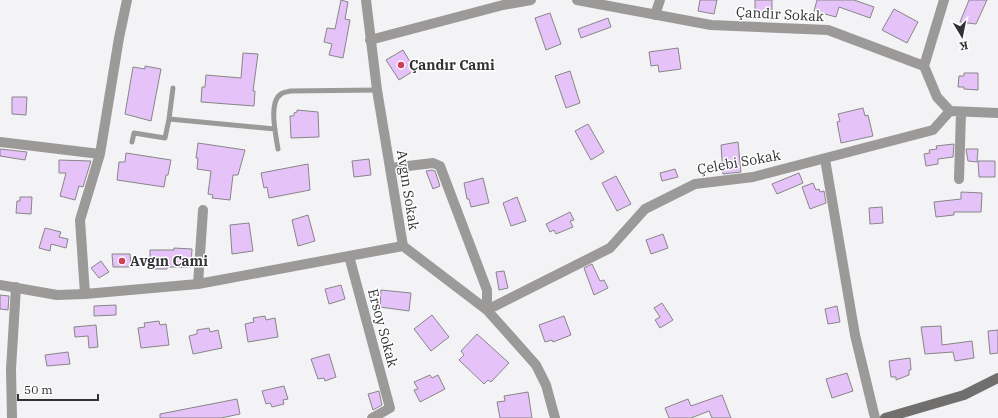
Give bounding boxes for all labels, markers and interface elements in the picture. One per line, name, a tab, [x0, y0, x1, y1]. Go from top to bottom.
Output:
street label: Çandır Sokak	[736, 3, 825, 25]
north arrow	[942, 16, 982, 56]
text: K	[958, 38, 969, 54]
place label: Çandır Cami	[409, 56, 495, 74]
marker: Çandır Cami	[396, 60, 406, 70]
street label: Çelebi Sokak	[696, 146, 783, 178]
street label: Avgın Sokak	[393, 149, 423, 232]
place label: Avgın Cami	[130, 252, 208, 270]
marker: Avgın Cami	[117, 256, 127, 266]
street label: Ersoy Sokak	[364, 287, 402, 370]
scale bar	[18, 376, 98, 402]
text: 50 m	[24, 382, 53, 397]

